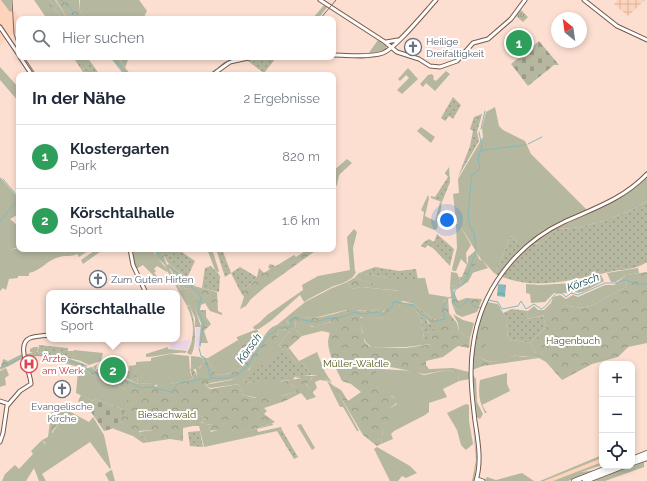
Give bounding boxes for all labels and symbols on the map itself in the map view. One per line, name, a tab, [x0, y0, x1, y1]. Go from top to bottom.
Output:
north arrow	[551, 12, 587, 48]
pin: 1	[506, 28, 532, 58]
place label: Heilige Dreifaltigkeit	[426, 36, 485, 59]
church icon: Heilige Dreifaltigkeit	[403, 37, 423, 57]
your location	[437, 210, 457, 230]
church icon: Zum Guten Hirten	[88, 269, 108, 289]
water label: Körsch	[565, 271, 601, 294]
place label: Zum Guten Hirten	[111, 274, 194, 285]
water label: Körsch	[234, 331, 265, 366]
park label: Hagenbuch	[546, 335, 600, 346]
place label: Ärzte am Werk	[42, 353, 84, 376]
hospital icon: Ärzte am Werk	[19, 354, 39, 374]
pin: 2	[100, 355, 126, 385]
park label: Müller-Wäldle	[323, 358, 389, 369]
church icon: Evangelische Kirche	[52, 379, 72, 399]
place label: Evangelische Kirche	[31, 401, 93, 424]
park label: Biesachwald	[138, 409, 196, 420]

